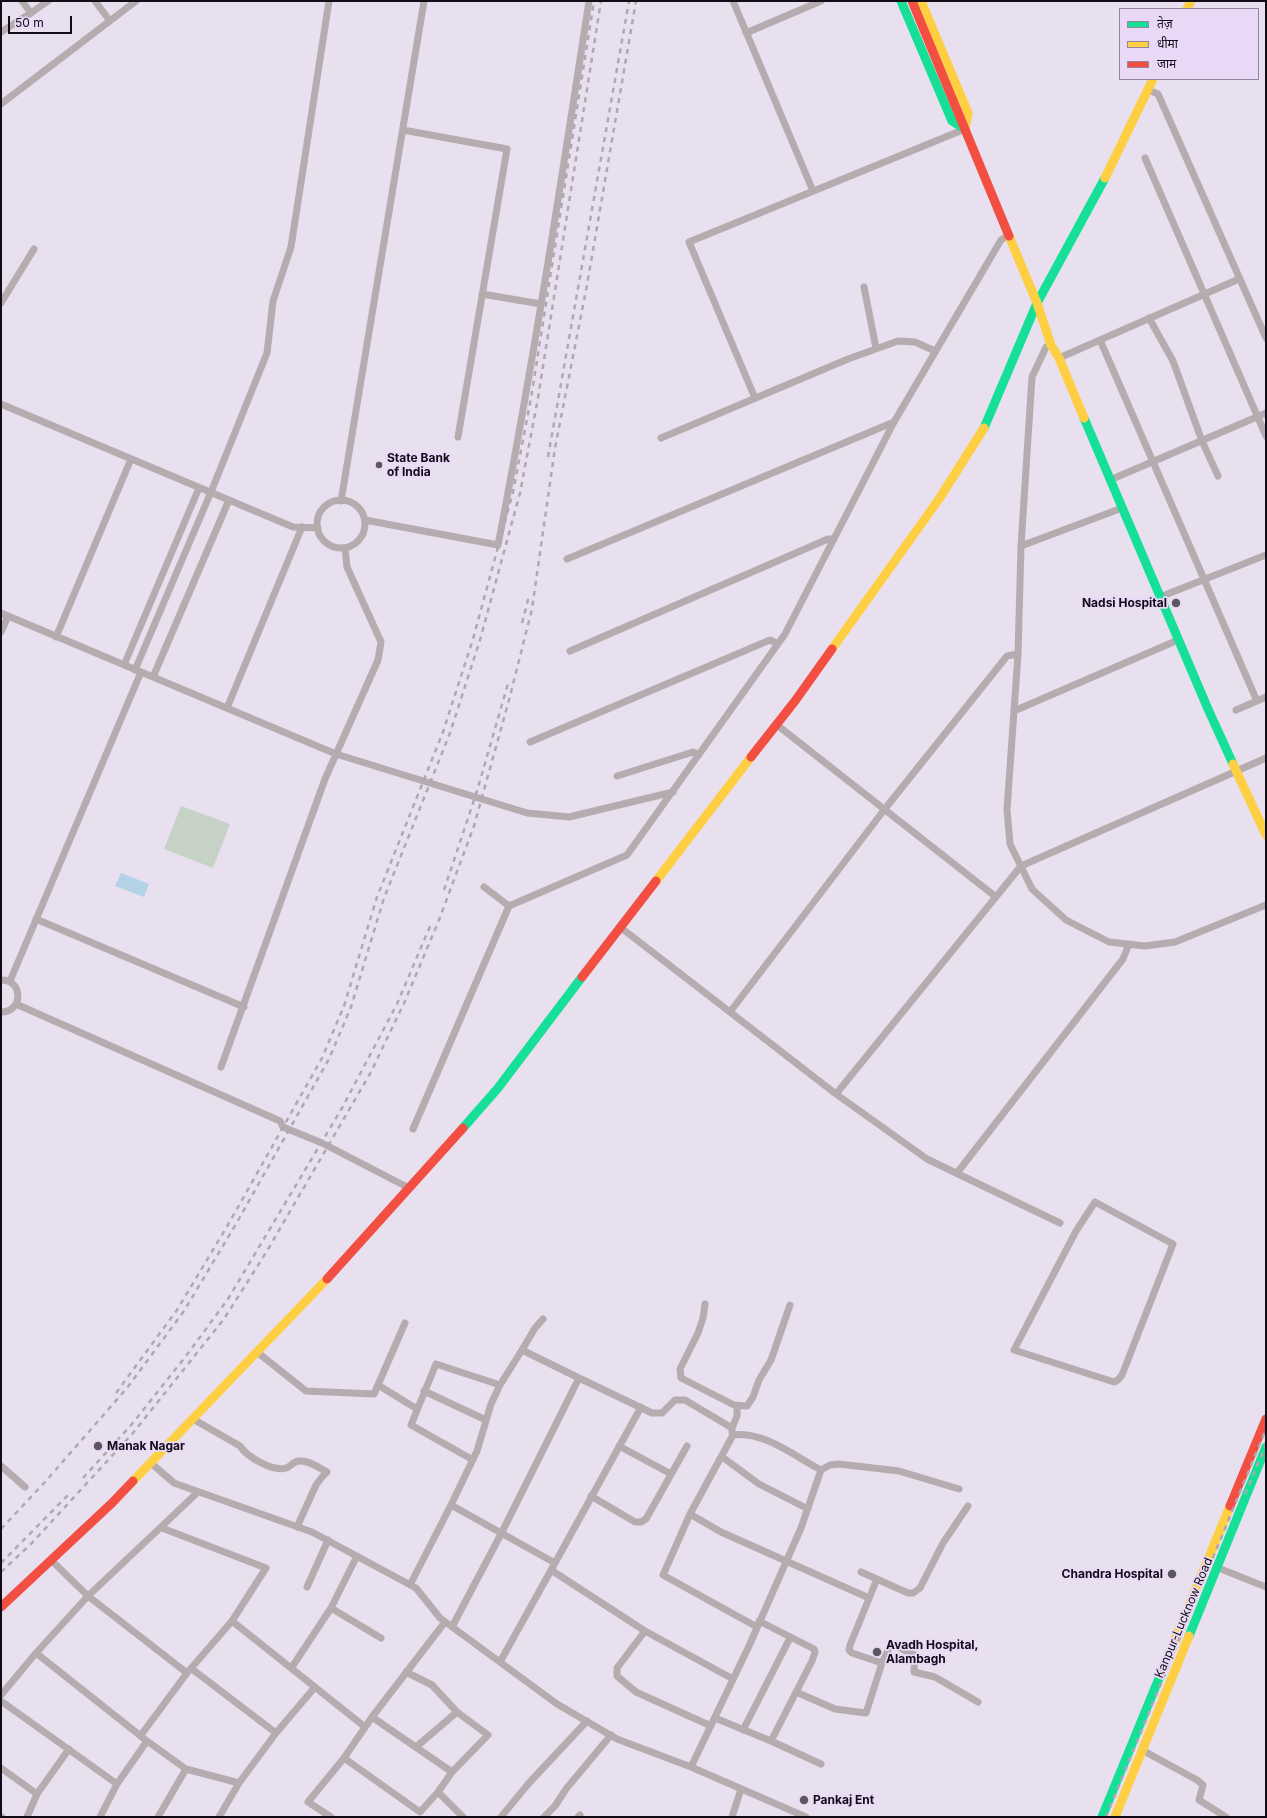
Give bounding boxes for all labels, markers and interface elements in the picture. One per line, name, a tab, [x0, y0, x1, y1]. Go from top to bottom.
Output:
scale bar	[10, 8, 74, 34]
legend	[1119, 8, 1259, 80]
text: 50 m	[15, 15, 44, 30]
text: तेज़	[1157, 16, 1173, 31]
text: धीमा	[1157, 36, 1178, 51]
text: जाम	[1157, 56, 1176, 71]
place label: State Bank of India	[387, 451, 450, 479]
marker: State Bank of India	[374, 460, 384, 470]
place label: Nadsi Hospital	[1082, 596, 1167, 610]
marker: Nadsi Hospital	[1170, 597, 1182, 609]
place label: Manak Nagar	[107, 1439, 185, 1453]
marker: Manak Nagar	[92, 1440, 104, 1452]
street label: Kanpur-Lucknow Road	[1152, 1556, 1216, 1680]
place label: Chandra Hospital	[1062, 1567, 1163, 1581]
marker: Chandra Hospital	[1166, 1568, 1178, 1580]
place label: Avadh Hospital, Alambagh	[886, 1638, 979, 1666]
marker: Avadh Hospital, Alambagh	[871, 1646, 883, 1658]
place label: Pankaj Ent	[813, 1793, 874, 1807]
marker: Pankaj Ent	[798, 1794, 810, 1806]

